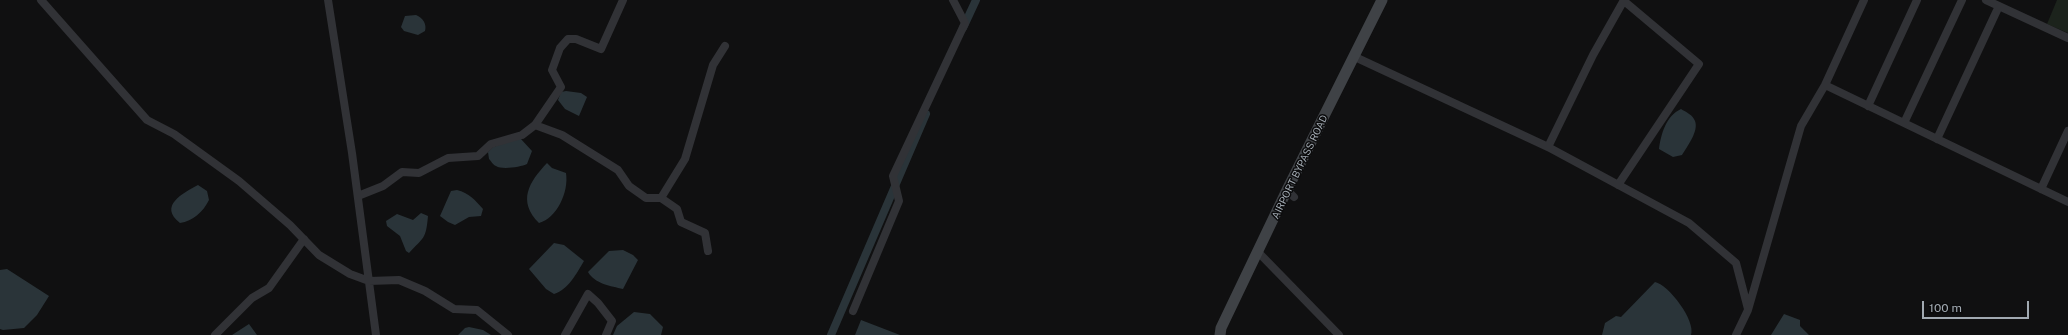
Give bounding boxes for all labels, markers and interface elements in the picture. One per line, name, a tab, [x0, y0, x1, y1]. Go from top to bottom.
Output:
street label: AIRPORT BYPASS ROAD	[1270, 113, 1330, 221]
scale bar	[1924, 293, 2031, 319]
text: 100 m	[1929, 301, 1962, 315]

